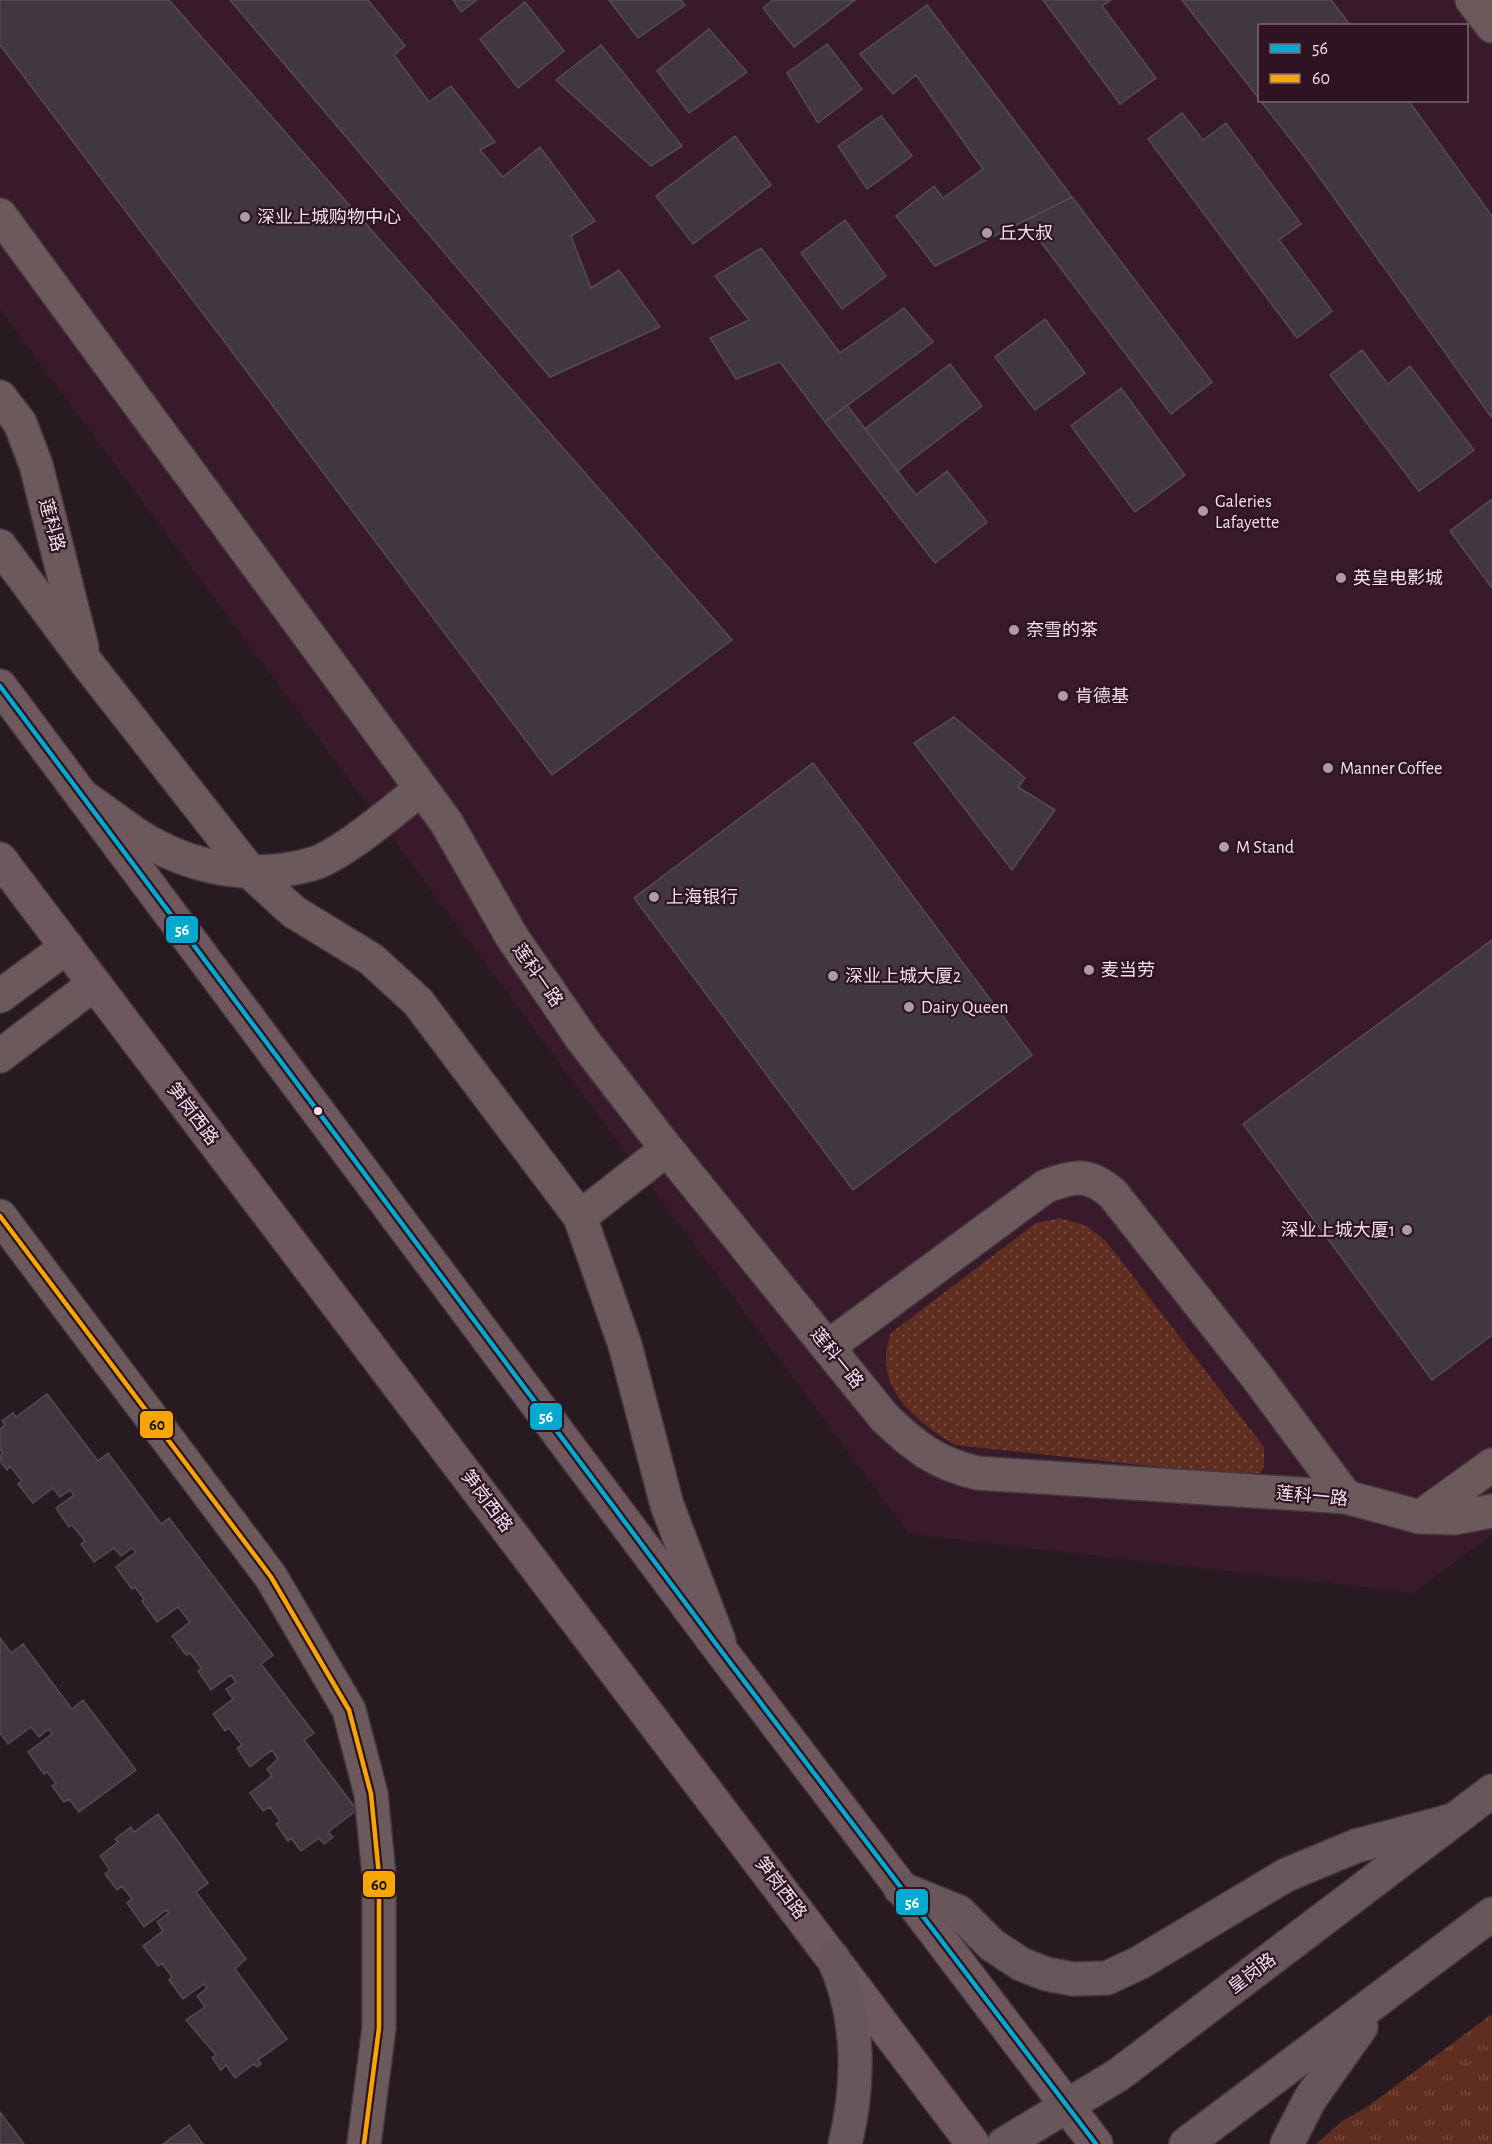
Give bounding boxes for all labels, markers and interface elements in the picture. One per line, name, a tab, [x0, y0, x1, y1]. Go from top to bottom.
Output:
legend	[1258, 24, 1468, 102]
text: 56	[1312, 40, 1328, 58]
text: 60	[1312, 70, 1330, 88]
place label: 深业上城购物中心	[257, 207, 401, 227]
marker: 深业上城购物中心	[238, 210, 252, 224]
place label: 丘大叔	[999, 223, 1053, 243]
marker: 丘大叔	[980, 226, 994, 240]
place label: Galeries Lafayette	[1215, 493, 1279, 532]
street label: 莲科路	[35, 496, 69, 554]
marker: Galeries Lafayette	[1196, 504, 1210, 518]
place label: 英皇电影城	[1353, 568, 1443, 588]
marker: 英皇电影城	[1334, 571, 1348, 585]
place label: 奈雪的茶	[1026, 620, 1098, 640]
marker: 奈雪的茶	[1007, 623, 1021, 637]
place label: 肯德基	[1075, 686, 1129, 706]
marker: 肯德基	[1056, 689, 1070, 703]
place label: Manner Coffee	[1340, 760, 1442, 778]
marker: Manner Coffee	[1321, 761, 1335, 775]
place label: M Stand	[1236, 839, 1294, 857]
marker: M Stand	[1217, 840, 1231, 854]
place label: 上海银行	[666, 887, 738, 907]
marker: 上海银行	[647, 890, 661, 904]
line badge: 56	[165, 915, 199, 944]
text: 56	[175, 922, 190, 938]
street label: 莲科一路	[509, 940, 567, 1010]
place label: 麦当劳	[1101, 960, 1155, 980]
marker: 麦当劳	[1082, 963, 1096, 977]
place label: 深业上城大厦2	[845, 966, 961, 986]
marker: 深业上城大厦2	[826, 969, 840, 983]
place label: Dairy Queen	[921, 999, 1009, 1017]
marker: Dairy Queen	[902, 1000, 916, 1014]
street label: 笋岗西路	[163, 1079, 223, 1149]
unlabelled marker	[312, 1105, 324, 1117]
place label: 深业上城大厦1	[1281, 1220, 1395, 1240]
marker: 深业上城大厦1	[1400, 1223, 1414, 1237]
street label: 莲科一路	[807, 1324, 867, 1392]
line badge: 56	[529, 1402, 563, 1431]
text: 56	[539, 1409, 554, 1425]
line badge: 60	[139, 1410, 174, 1439]
text: 60	[149, 1417, 165, 1433]
street label: 笋岗西路	[457, 1466, 517, 1536]
street label: 莲科一路	[1275, 1483, 1349, 1509]
street label: 笋岗西路	[751, 1853, 811, 1923]
line badge: 60	[362, 1870, 396, 1898]
text: 60	[371, 1877, 387, 1893]
line badge: 56	[895, 1888, 929, 1916]
text: 56	[905, 1895, 920, 1911]
street label: 皇岗路	[1224, 1949, 1280, 1997]

